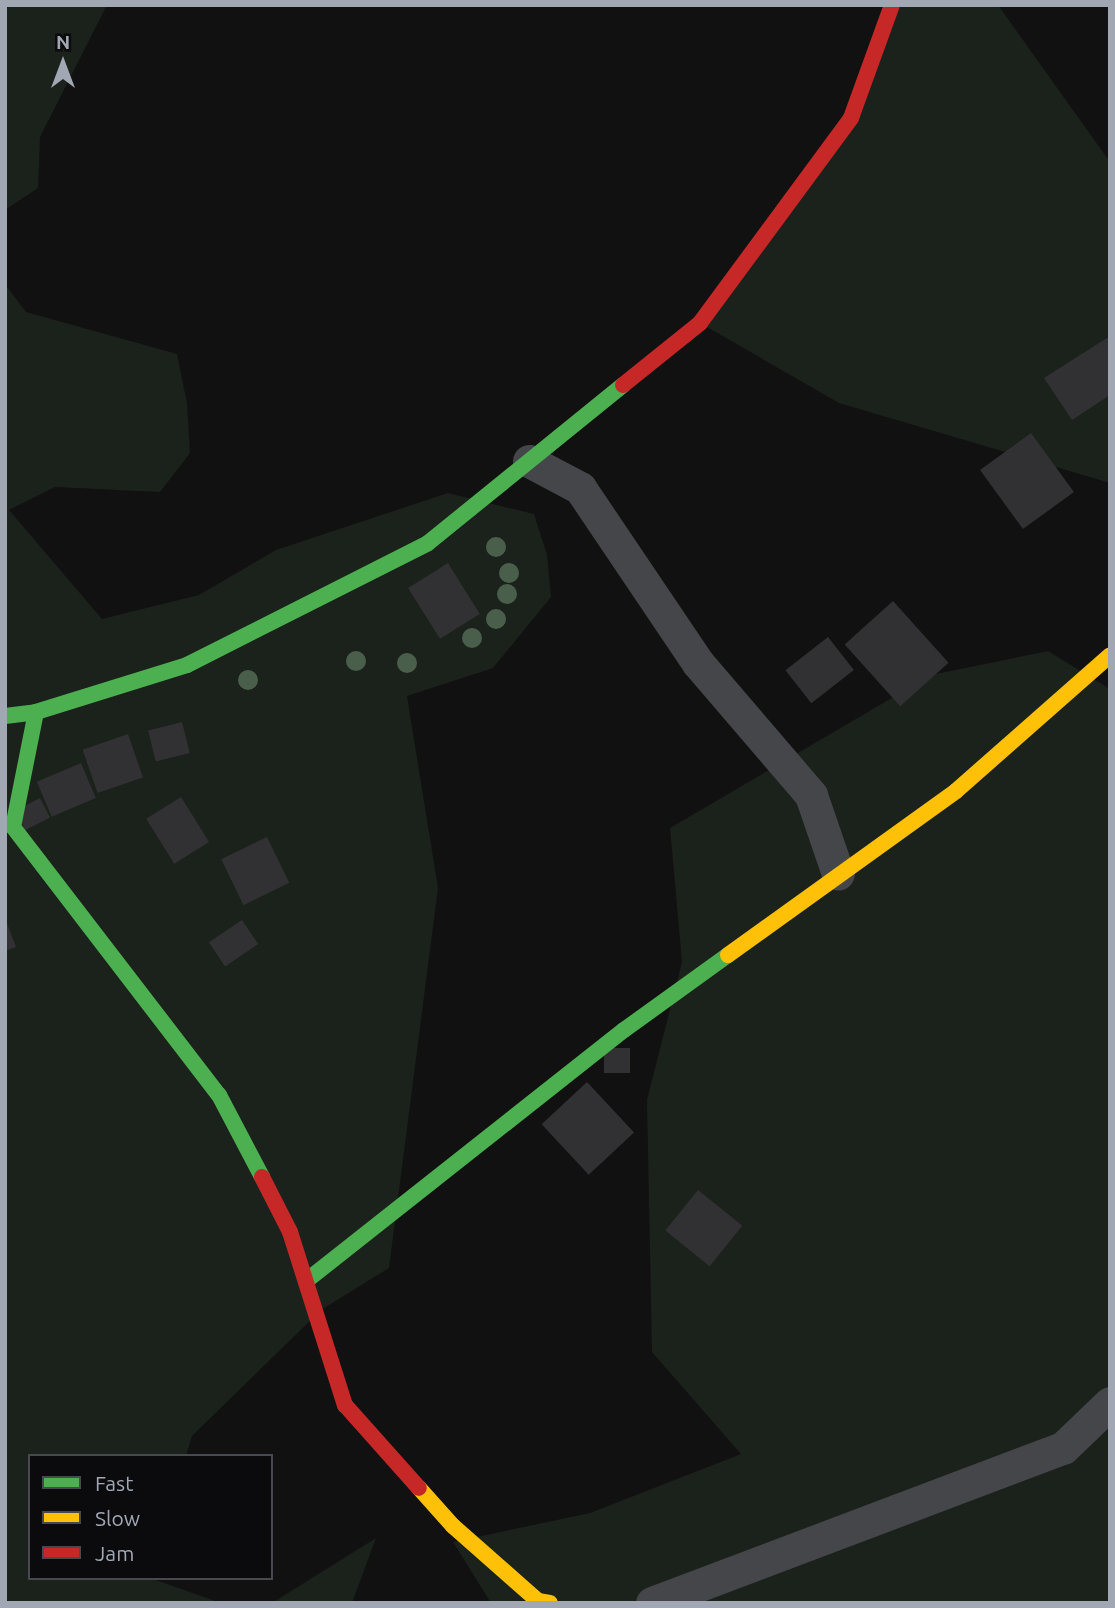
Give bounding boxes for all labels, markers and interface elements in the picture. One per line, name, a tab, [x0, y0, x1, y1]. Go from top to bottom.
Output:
north arrow	[28, 28, 98, 98]
text: N	[56, 31, 70, 53]
legend	[28, 1454, 273, 1580]
text: Fast	[95, 1471, 133, 1495]
text: Slow	[95, 1506, 140, 1530]
text: Jam	[95, 1541, 134, 1565]

